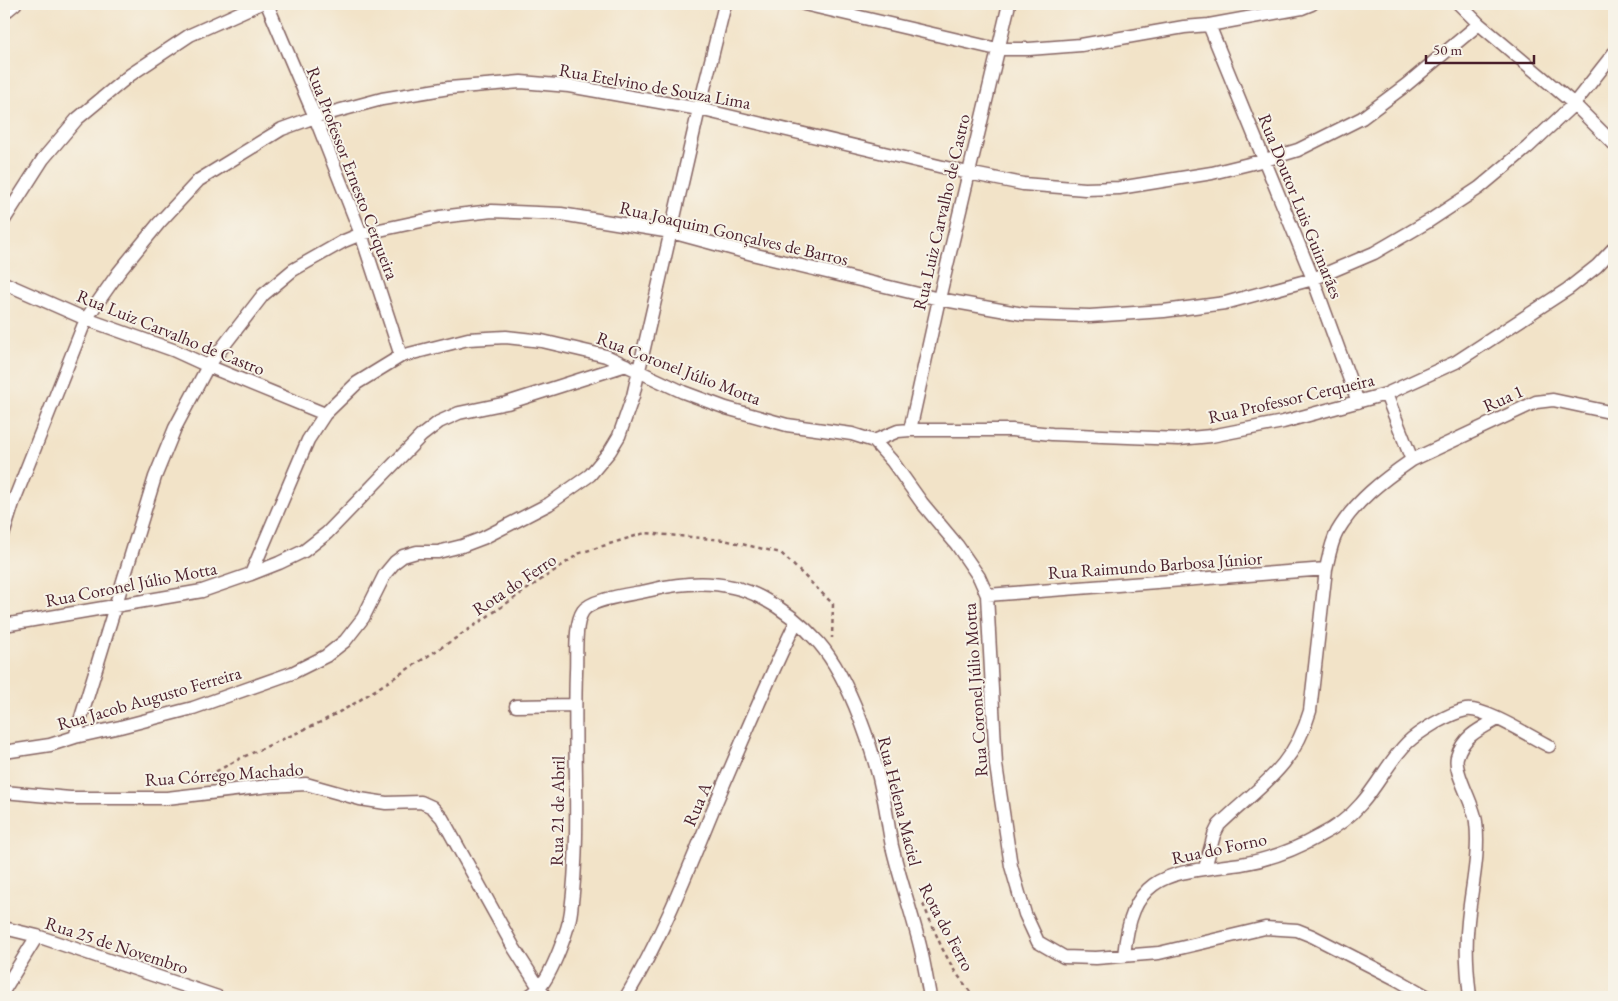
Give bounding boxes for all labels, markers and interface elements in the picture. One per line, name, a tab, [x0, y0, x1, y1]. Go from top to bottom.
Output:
scale bar	[1426, 32, 1533, 64]
text: 50 m	[1433, 40, 1462, 59]
street label: Rua Etelvino de Souza Lima	[557, 58, 754, 114]
street label: Rua Professor Ernesto Cerqueira	[302, 63, 405, 284]
street label: Rua Doutor Luis Guimarães	[1253, 110, 1349, 302]
street label: Rua Luiz Carvalho de Castro	[907, 111, 975, 312]
street label: Rua Joaquim Gonçalves de Barros	[617, 195, 851, 271]
street label: Rua Luiz Carvalho de Castro	[74, 284, 269, 380]
street label: Rua Coronel Júlio Motta	[594, 326, 765, 410]
street label: Rua Professor Cerqueira	[1206, 368, 1377, 428]
street label: Rua 1	[1479, 379, 1527, 417]
street label: Rua Raimundo Barbosa Júnior	[1047, 546, 1263, 584]
street label: Rota do Ferro	[468, 547, 560, 620]
street label: Rua Coronel Júlio Motta	[43, 556, 220, 612]
street label: Rua Coronel Júlio Motta	[957, 601, 993, 778]
street label: Rua Jacob Augusto Ferreira	[54, 660, 245, 735]
street label: Rua Helena Maciel	[873, 734, 927, 868]
street label: Rua 21 de Abril	[545, 756, 569, 866]
street label: Rua Córrego Machado	[144, 757, 304, 791]
street label: Rua A	[678, 778, 717, 829]
street label: Rua do Forno	[1169, 827, 1269, 869]
street label: Rota do Ferro	[914, 879, 980, 975]
street label: Rua 25 de Novembro	[42, 911, 192, 979]

